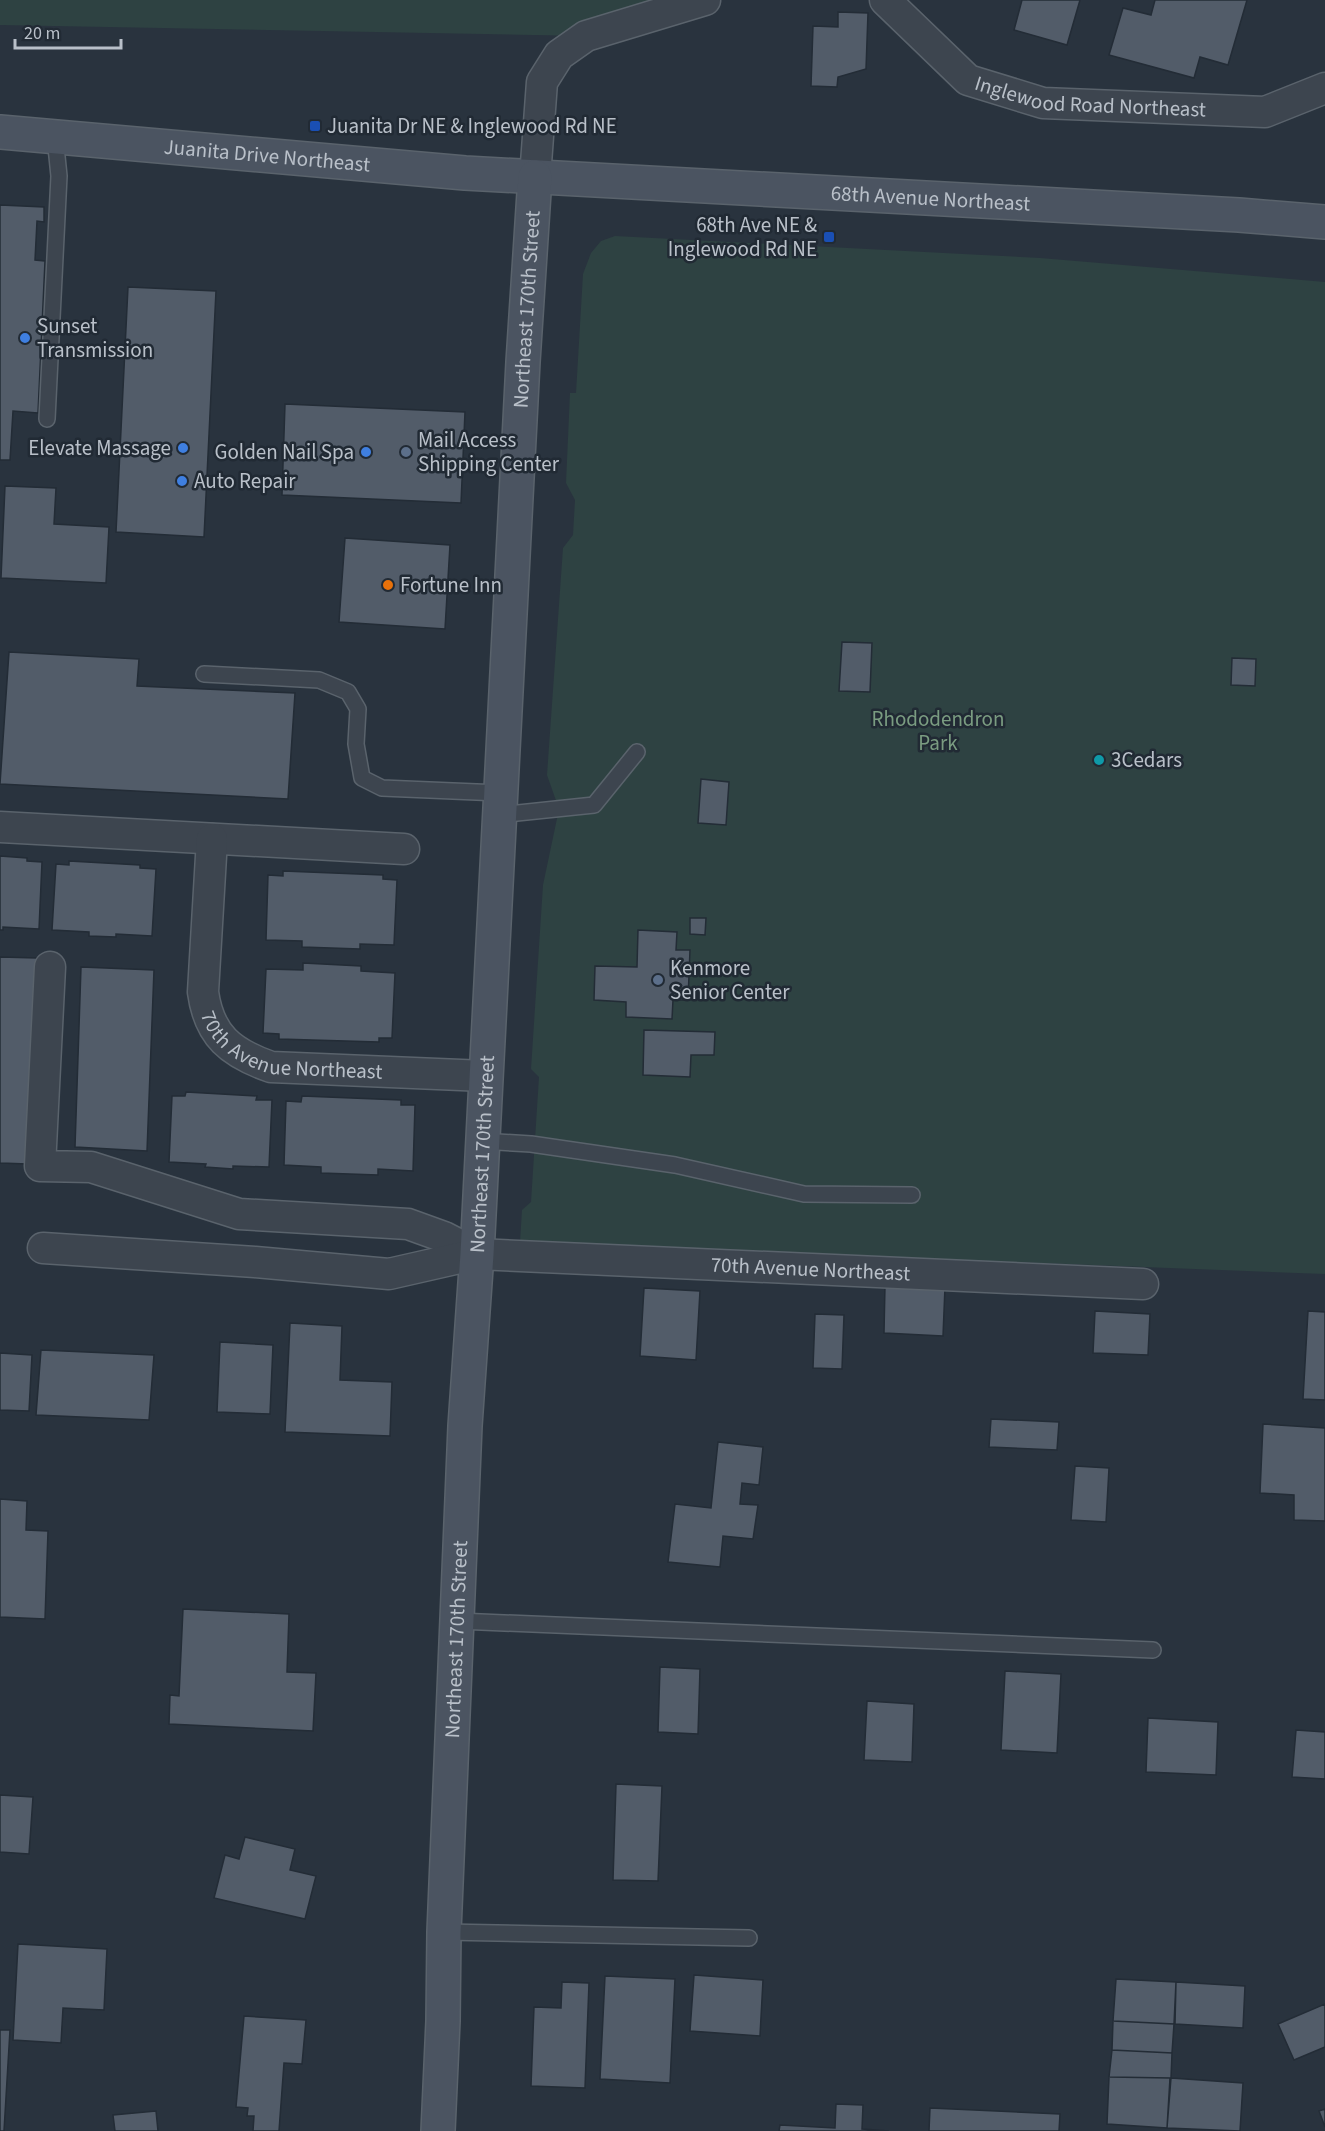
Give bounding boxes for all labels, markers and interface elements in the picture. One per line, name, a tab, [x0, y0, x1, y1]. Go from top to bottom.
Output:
scale bar	[15, 12, 122, 50]
text: 20 m	[24, 21, 60, 46]
street label: Inglewood Road Northeast	[971, 68, 1207, 125]
place label: Juanita Dr NE & Inglewood Rd NE	[327, 111, 617, 141]
marker: Juanita Dr NE & Inglewood Rd NE	[308, 119, 322, 133]
street label: Juanita Drive Northeast	[163, 132, 371, 180]
street label: 68th Avenue Northeast	[830, 178, 1031, 219]
street label: Northeast 170th Street	[506, 210, 548, 409]
place label: 68th Ave NE & Inglewood Rd NE	[668, 210, 817, 264]
marker: 68th Ave NE & Inglewood Rd NE	[822, 230, 836, 244]
place label: Sunset Transmission	[37, 311, 153, 365]
marker: Sunset Transmission	[18, 331, 32, 345]
place label: Mail Access Shipping Center	[418, 425, 560, 479]
place label: Elevate Massage	[28, 433, 171, 463]
place label: Golden Nail Spa	[214, 437, 354, 467]
marker: Elevate Massage	[176, 441, 190, 455]
marker: Golden Nail Spa	[359, 445, 373, 459]
marker: Mail Access Shipping Center	[399, 445, 413, 459]
place label: Auto Repair	[194, 466, 296, 496]
marker: Auto Repair	[175, 474, 189, 488]
place label: Fortune Inn	[400, 570, 502, 600]
marker: Fortune Inn	[381, 578, 395, 592]
park label: Rhododendron Park	[872, 704, 1004, 758]
place label: 3Cedars	[1111, 745, 1182, 775]
marker: 3Cedars	[1092, 753, 1106, 767]
place label: Kenmore Senior Center	[670, 953, 790, 1007]
marker: Kenmore Senior Center	[651, 973, 665, 987]
street label: 70th Avenue Northeast	[193, 1006, 383, 1087]
street label: Northeast 170th Street	[462, 1054, 502, 1254]
street label: 70th Avenue Northeast	[710, 1250, 911, 1288]
street label: Northeast 170th Street	[437, 1540, 475, 1739]

